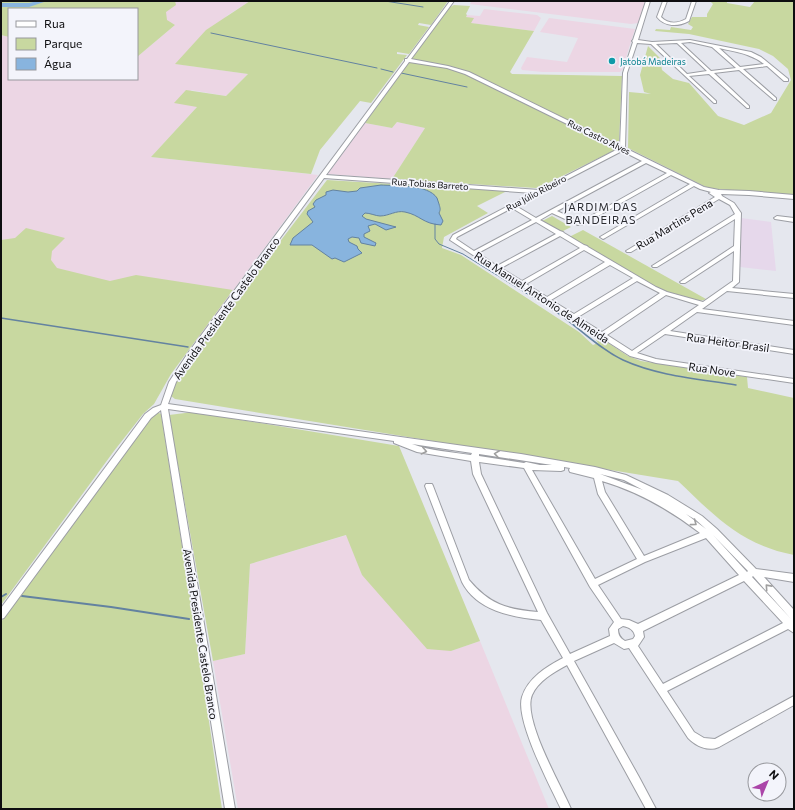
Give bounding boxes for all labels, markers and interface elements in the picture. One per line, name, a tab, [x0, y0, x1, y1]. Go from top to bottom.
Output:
legend	[8, 8, 138, 80]
text: Rua	[44, 16, 65, 30]
text: Parque	[44, 36, 82, 50]
text: Água	[44, 56, 72, 70]
marker: Jatobá Madeiras	[607, 56, 617, 66]
place label: Jatobá Madeiras	[620, 56, 686, 67]
street label: Rua Castro Alves	[566, 117, 632, 157]
street label: Rua Júlio Ribeiro	[504, 173, 568, 213]
street label: Rua Tobias Barreto	[391, 176, 469, 192]
street label: Rua Martins Pena	[633, 196, 715, 252]
district label: JARDIM DAS BANDEIRAS	[564, 200, 638, 226]
street label: Avenida Presidente Castelo Branco	[170, 234, 282, 382]
street label: Rua Manuel Antonio de Almeida	[472, 248, 612, 346]
street label: Rua Heitor Brasil	[686, 330, 770, 354]
street label: Rua Nove	[688, 359, 736, 379]
one-way arrow	[421, 446, 427, 454]
one-way arrow	[494, 450, 501, 459]
one-way arrow	[689, 518, 696, 525]
street label: Avenida Presidente Castelo Branco	[181, 548, 221, 721]
one-way arrow	[765, 584, 773, 592]
north arrow	[747, 762, 787, 802]
text: N	[767, 767, 782, 782]

